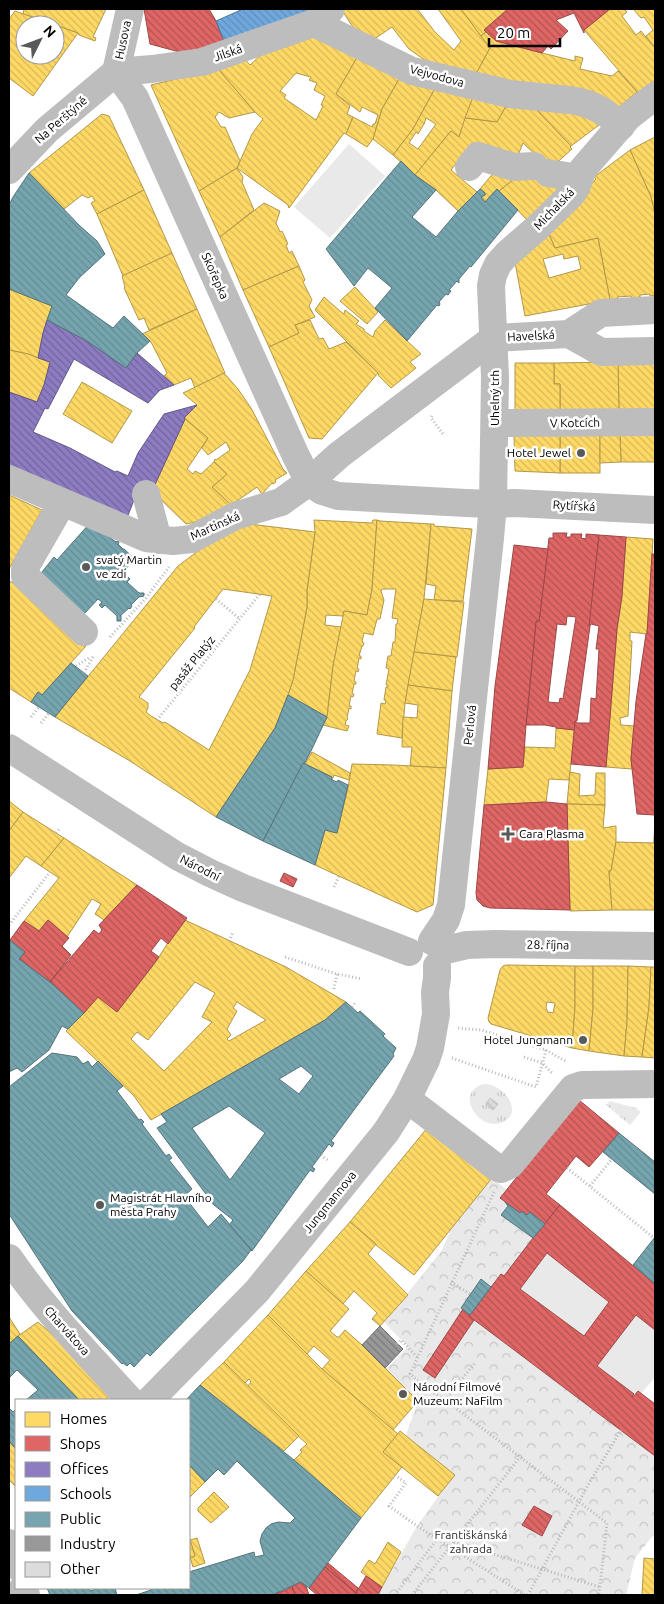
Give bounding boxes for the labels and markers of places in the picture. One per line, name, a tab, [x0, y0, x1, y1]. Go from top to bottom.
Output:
place label: Hotel Jewel	[507, 446, 571, 459]
marker: Hotel Jewel	[575, 447, 587, 459]
place label: svatý Martin ve zdi	[96, 553, 162, 580]
marker: svatý Martin ve zdi	[80, 561, 92, 573]
marker: Cara Plasma	[501, 827, 515, 841]
place label: Cara Plasma	[519, 827, 584, 840]
place label: Hotel Jungmann	[484, 1033, 573, 1046]
marker: Hotel Jungmann	[577, 1034, 589, 1046]
place label: Magistrát Hlavního města Prahy	[110, 1191, 212, 1218]
marker: Magistrát Hlavního města Prahy	[94, 1199, 106, 1211]
place label: Národní Filmové Muzeum: NaFilm	[413, 1380, 503, 1407]
marker: Národní Filmové Muzeum: NaFilm	[397, 1388, 409, 1400]

